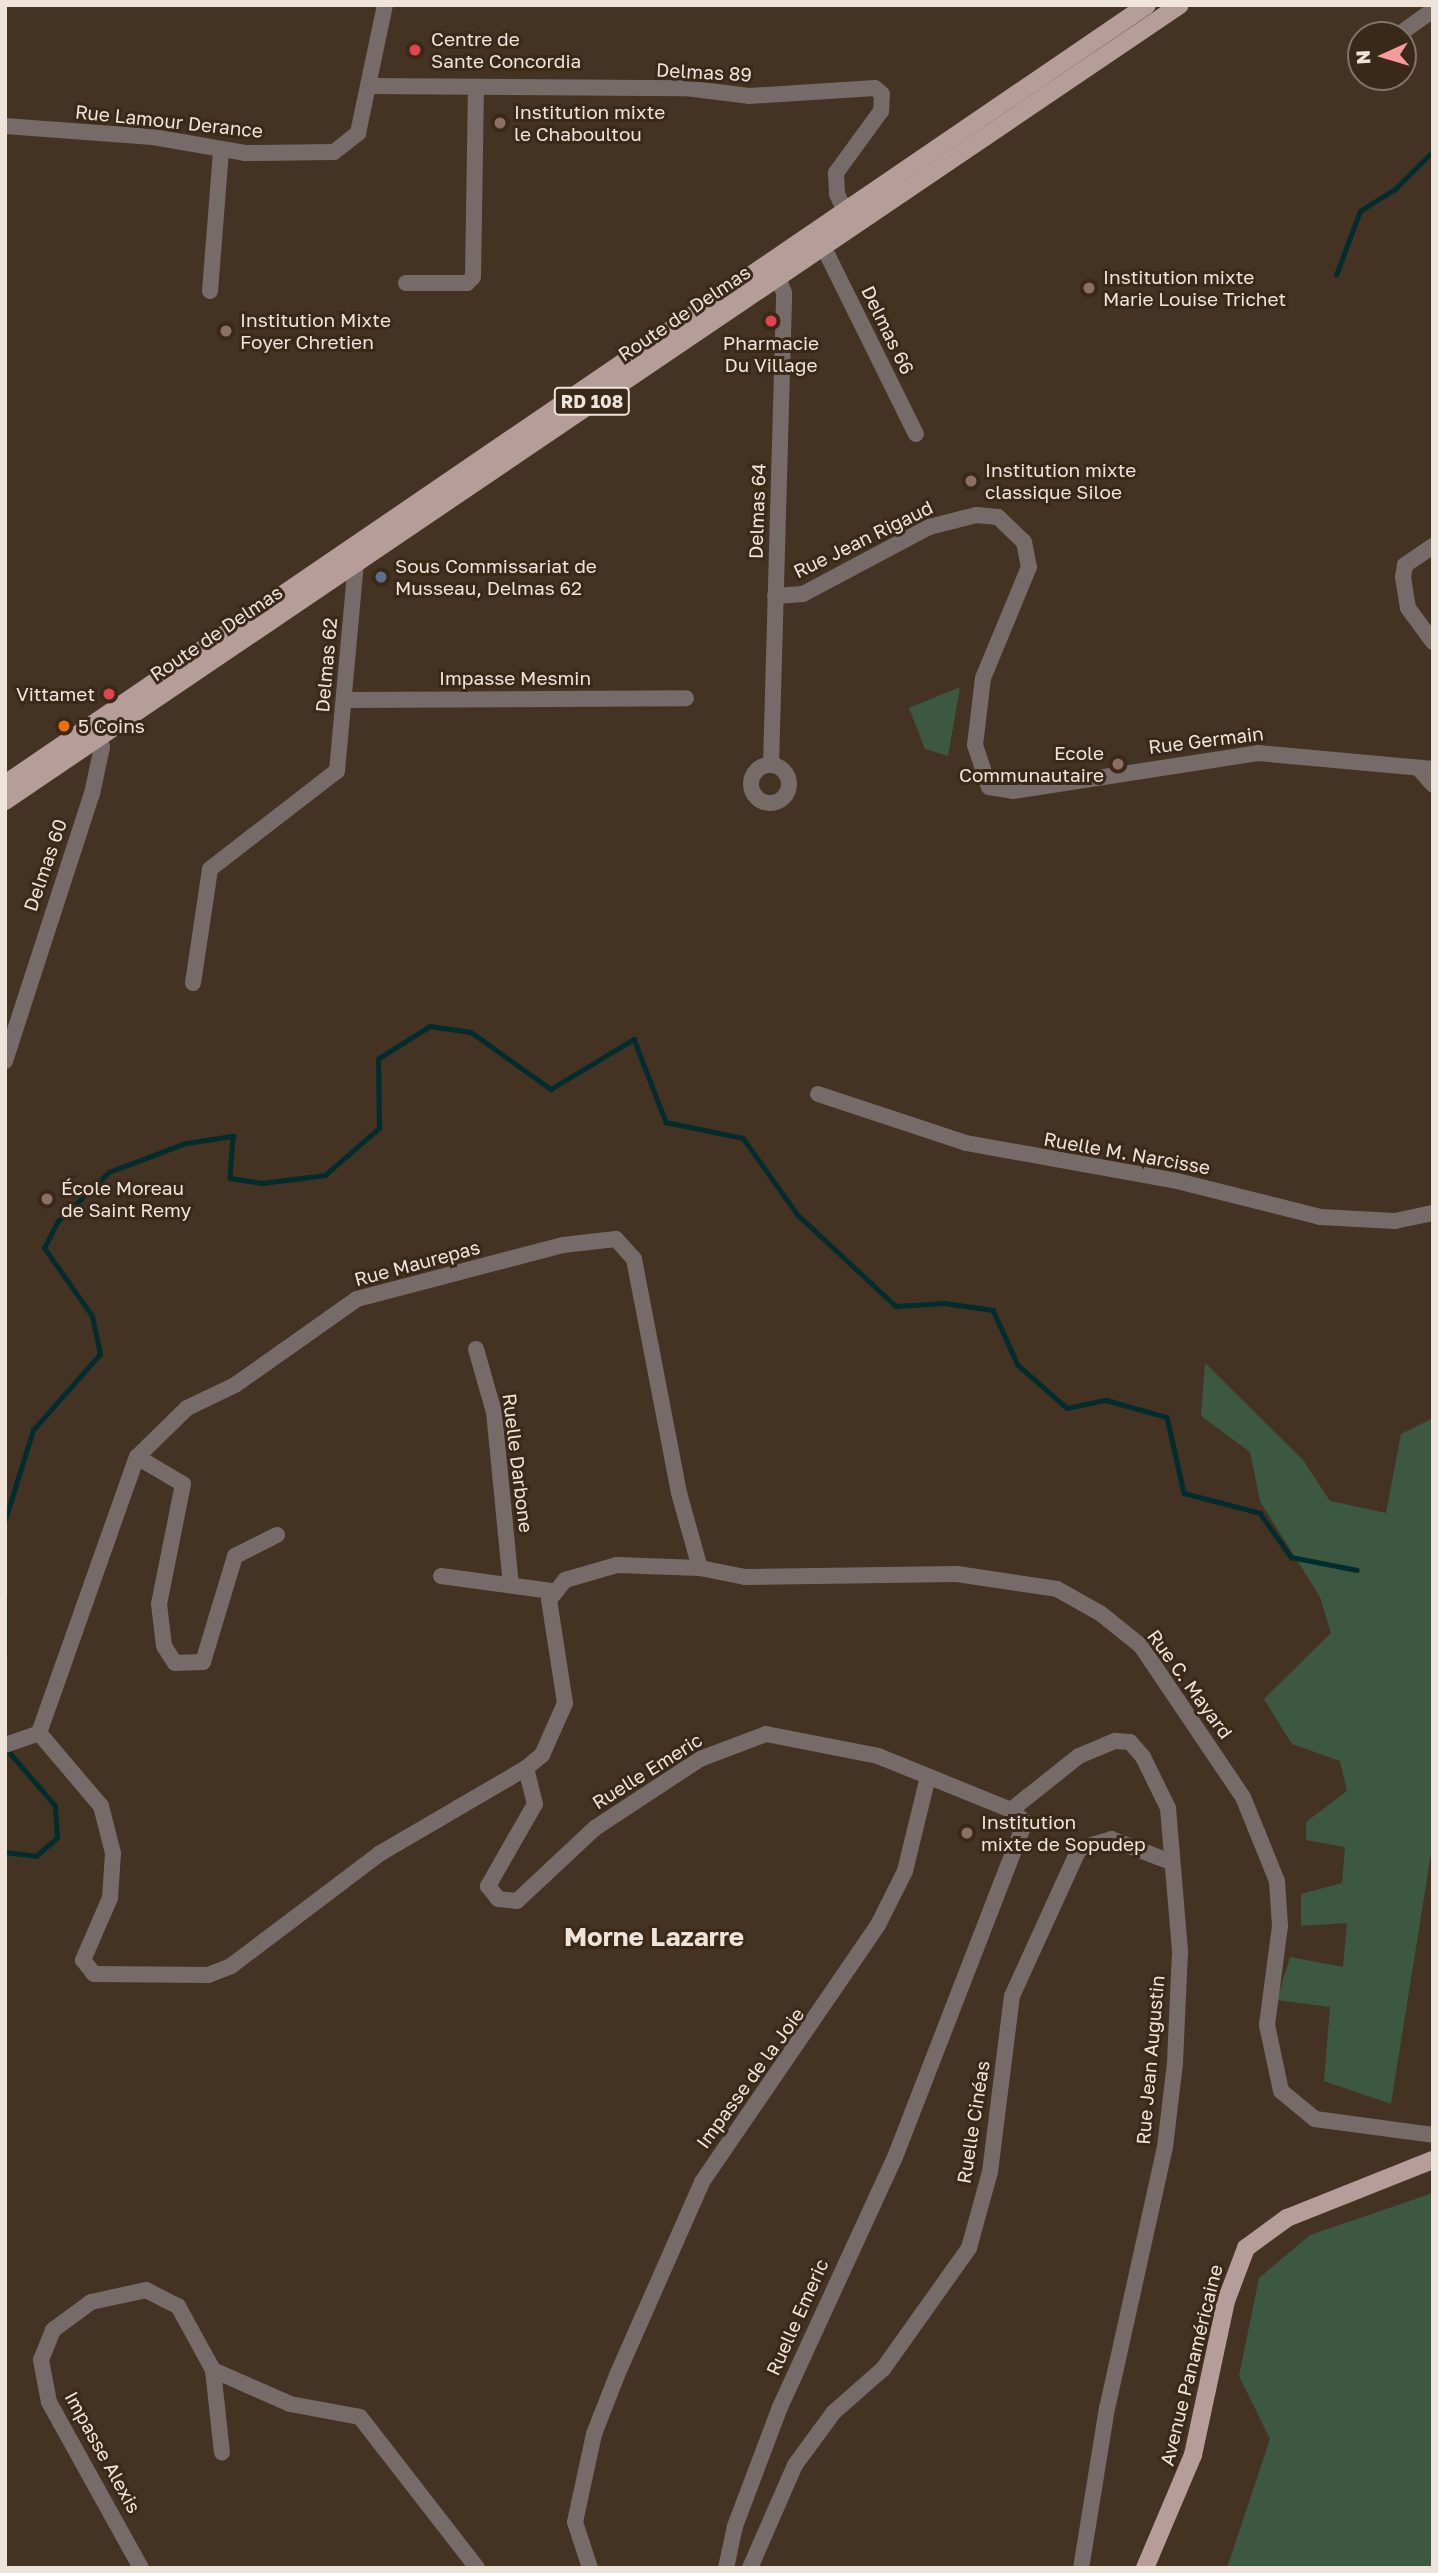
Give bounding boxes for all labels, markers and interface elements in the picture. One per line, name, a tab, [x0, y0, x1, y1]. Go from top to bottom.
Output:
north arrow	[1347, 21, 1417, 91]
place label: Centre de Sante Concordia	[431, 28, 581, 72]
marker: Centre de Sante Concordia	[405, 40, 425, 60]
text: N	[1351, 49, 1375, 65]
street label: Delmas 89	[656, 58, 752, 86]
street label: Rue Lamour Derance	[74, 100, 264, 142]
place label: Institution mixte le Chaboultou	[514, 101, 665, 145]
marker: Institution mixte le Chaboultou	[492, 115, 508, 131]
street label: Route de Delmas	[614, 260, 754, 366]
place label: Institution mixte Marie Louise Trichet	[1103, 266, 1286, 310]
marker: Institution mixte Marie Louise Trichet	[1081, 280, 1097, 296]
street label: Delmas 66	[857, 282, 919, 378]
place label: Institution Mixte Foyer Chretien	[240, 309, 391, 353]
marker: Pharmacie Du Village	[763, 313, 779, 329]
marker: Institution Mixte Foyer Chretien	[218, 323, 234, 339]
place label: Pharmacie Du Village	[723, 332, 819, 376]
road number: RD 108	[554, 386, 630, 416]
place label: Institution mixte classique Siloe	[985, 459, 1136, 503]
street label: Delmas 64	[744, 463, 770, 559]
marker: Institution mixte classique Siloe	[963, 473, 979, 489]
street label: Rue Jean Rigaud	[790, 495, 936, 583]
place label: Sous Commissariat de Musseau, Delmas 62	[395, 555, 597, 599]
marker: Sous Commissariat de Musseau, Delmas 62	[373, 569, 389, 585]
street label: Route de Delmas	[146, 580, 286, 686]
street label: Delmas 62	[310, 617, 342, 713]
street label: Impasse Mesmin	[439, 667, 591, 689]
place label: Vittamet	[16, 683, 95, 705]
marker: Vittamet	[101, 686, 117, 702]
place label: 5 Coins	[78, 715, 145, 737]
marker: 5 Coins	[56, 718, 72, 734]
street label: Rue Germain	[1147, 722, 1265, 758]
place label: Ecole Communautaire	[959, 742, 1104, 786]
marker: Ecole Communautaire	[1110, 756, 1126, 772]
street label: Delmas 60	[19, 816, 71, 914]
street label: Ruelle M. Narcisse	[1042, 1127, 1212, 1179]
place label: École Moreau de Saint Remy	[61, 1177, 191, 1221]
marker: École Moreau de Saint Remy	[39, 1191, 55, 1207]
street label: Rue Maurepas	[352, 1235, 482, 1291]
street label: Ruelle Darbone	[498, 1392, 538, 1534]
street label: Rue C. Mayard	[1143, 1625, 1237, 1743]
street label: Ruelle Emeric	[588, 1728, 706, 1814]
place label: Institution mixte de Sopudep	[981, 1811, 1146, 1855]
marker: Institution mixte de Sopudep	[959, 1825, 975, 1841]
district label: Morne Lazarre	[564, 1921, 744, 1953]
street label: Rue Jean Augustin	[1131, 1974, 1169, 2146]
street label: Impasse de la Joie	[691, 2003, 809, 2153]
street label: Ruelle Cinéas	[952, 2059, 994, 2185]
street label: Ruelle Emeric	[761, 2255, 833, 2379]
street label: Avenue Panaméricaine	[1155, 2262, 1227, 2468]
street label: Impasse Alexis	[60, 2387, 146, 2517]

